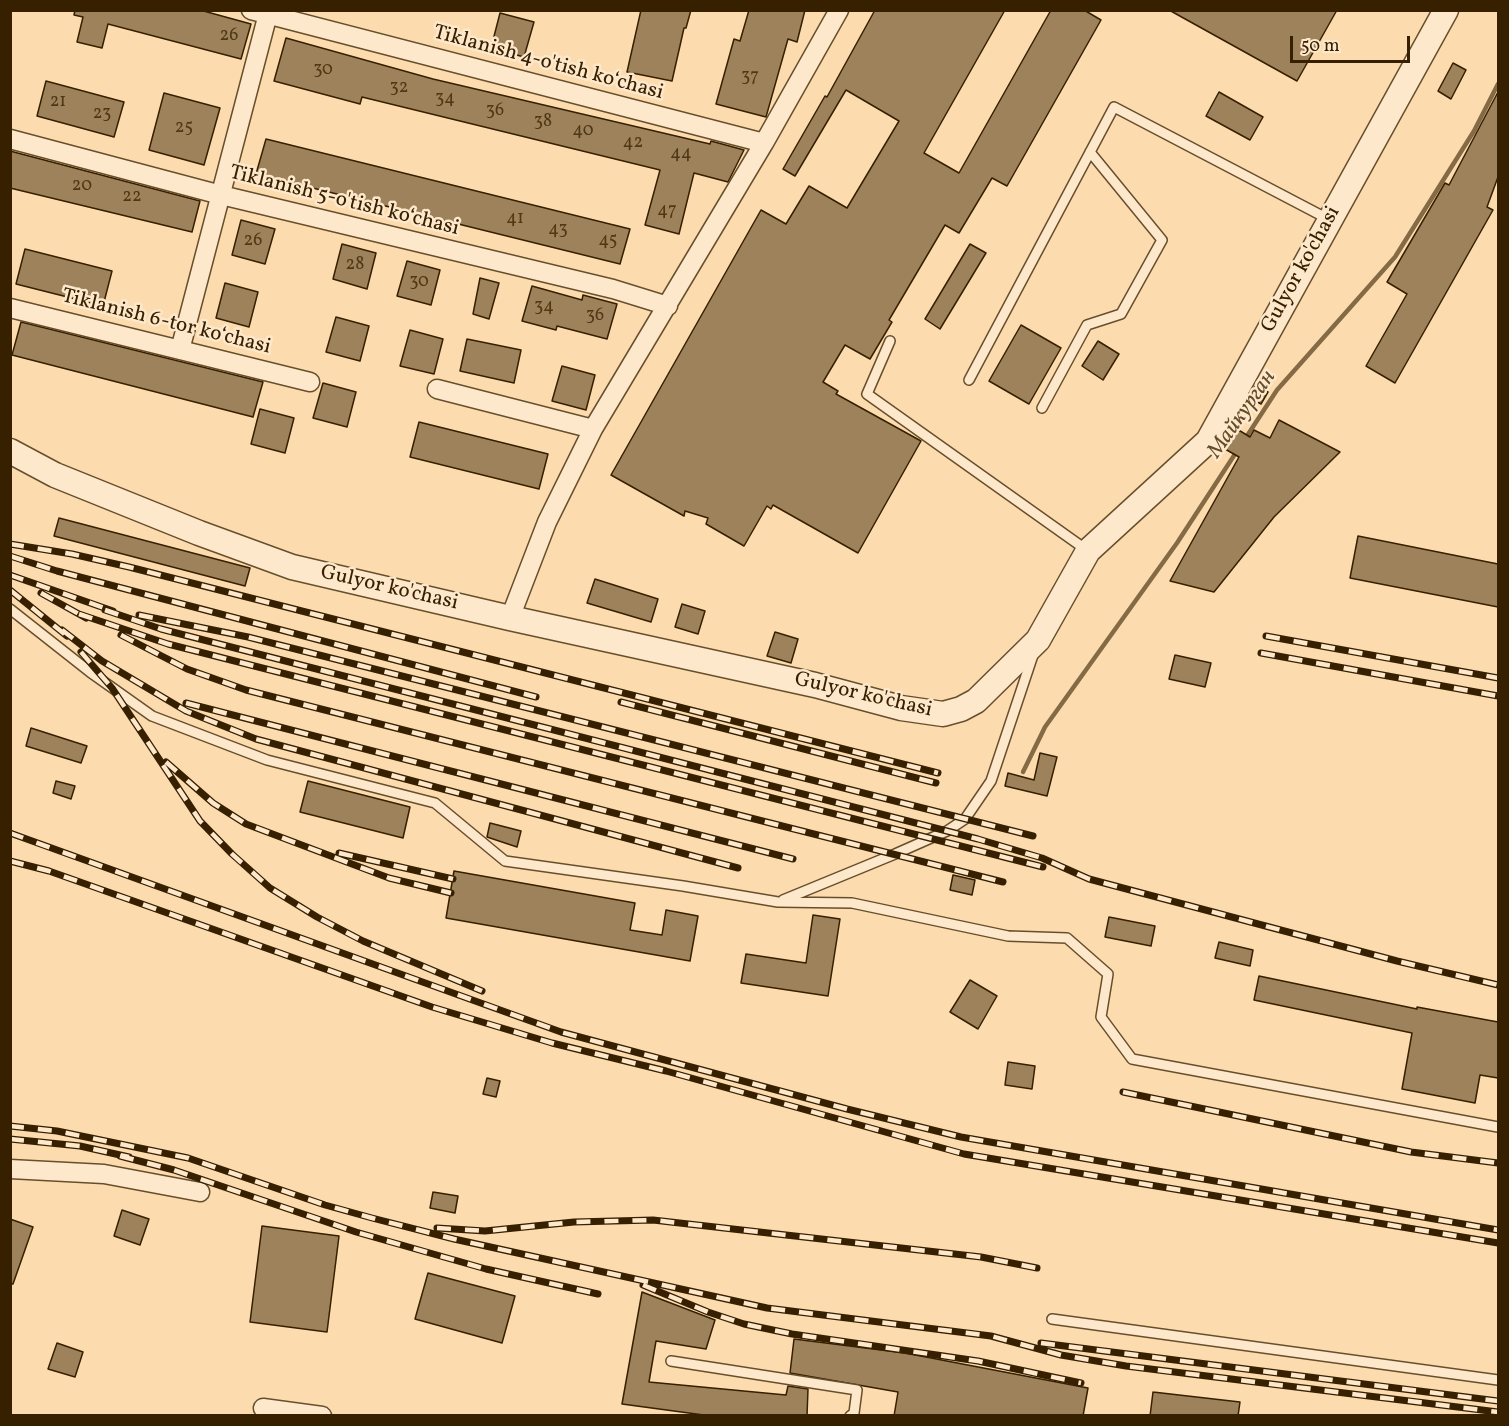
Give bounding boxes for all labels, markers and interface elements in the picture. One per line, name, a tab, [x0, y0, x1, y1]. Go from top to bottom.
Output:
street label: Tiklanish 4-o'tish ko‘chasi	[430, 21, 666, 107]
scale bar	[1293, 24, 1413, 62]
house number: 26	[220, 26, 238, 48]
text: 50 m	[1301, 34, 1340, 59]
house number: 30	[313, 60, 333, 82]
house number: 37	[741, 67, 759, 89]
house number: 32	[390, 78, 408, 100]
house number: 34	[435, 89, 455, 111]
house number: 21	[50, 92, 66, 114]
house number: 36	[486, 101, 504, 123]
house number: 23	[93, 104, 111, 126]
house number: 38	[534, 112, 552, 134]
house number: 25	[175, 118, 193, 140]
house number: 40	[572, 121, 594, 143]
house number: 42	[623, 133, 643, 155]
house number: 44	[670, 144, 692, 166]
street label: Tiklanish 5-o'tish ko‘chasi	[227, 161, 461, 243]
house number: 20	[72, 176, 92, 198]
house number: 22	[122, 187, 142, 209]
house number: 47	[657, 201, 677, 223]
street label: Gulyor ko'chasi	[1257, 202, 1347, 338]
house number: 41	[506, 209, 524, 231]
house number: 43	[548, 220, 568, 242]
house number: 26	[244, 231, 262, 253]
house number: 45	[599, 231, 617, 253]
house number: 28	[346, 255, 364, 277]
house number: 30	[409, 272, 429, 294]
street label: Tiklanish 6-tor ko‘chasi	[59, 285, 273, 361]
house number: 34	[534, 297, 554, 319]
house number: 36	[586, 306, 604, 328]
water label: Майкурган	[1203, 366, 1283, 464]
street label: Gulyor ko'chasi	[318, 561, 460, 617]
street label: Gulyor ko'chasi	[792, 668, 934, 724]

